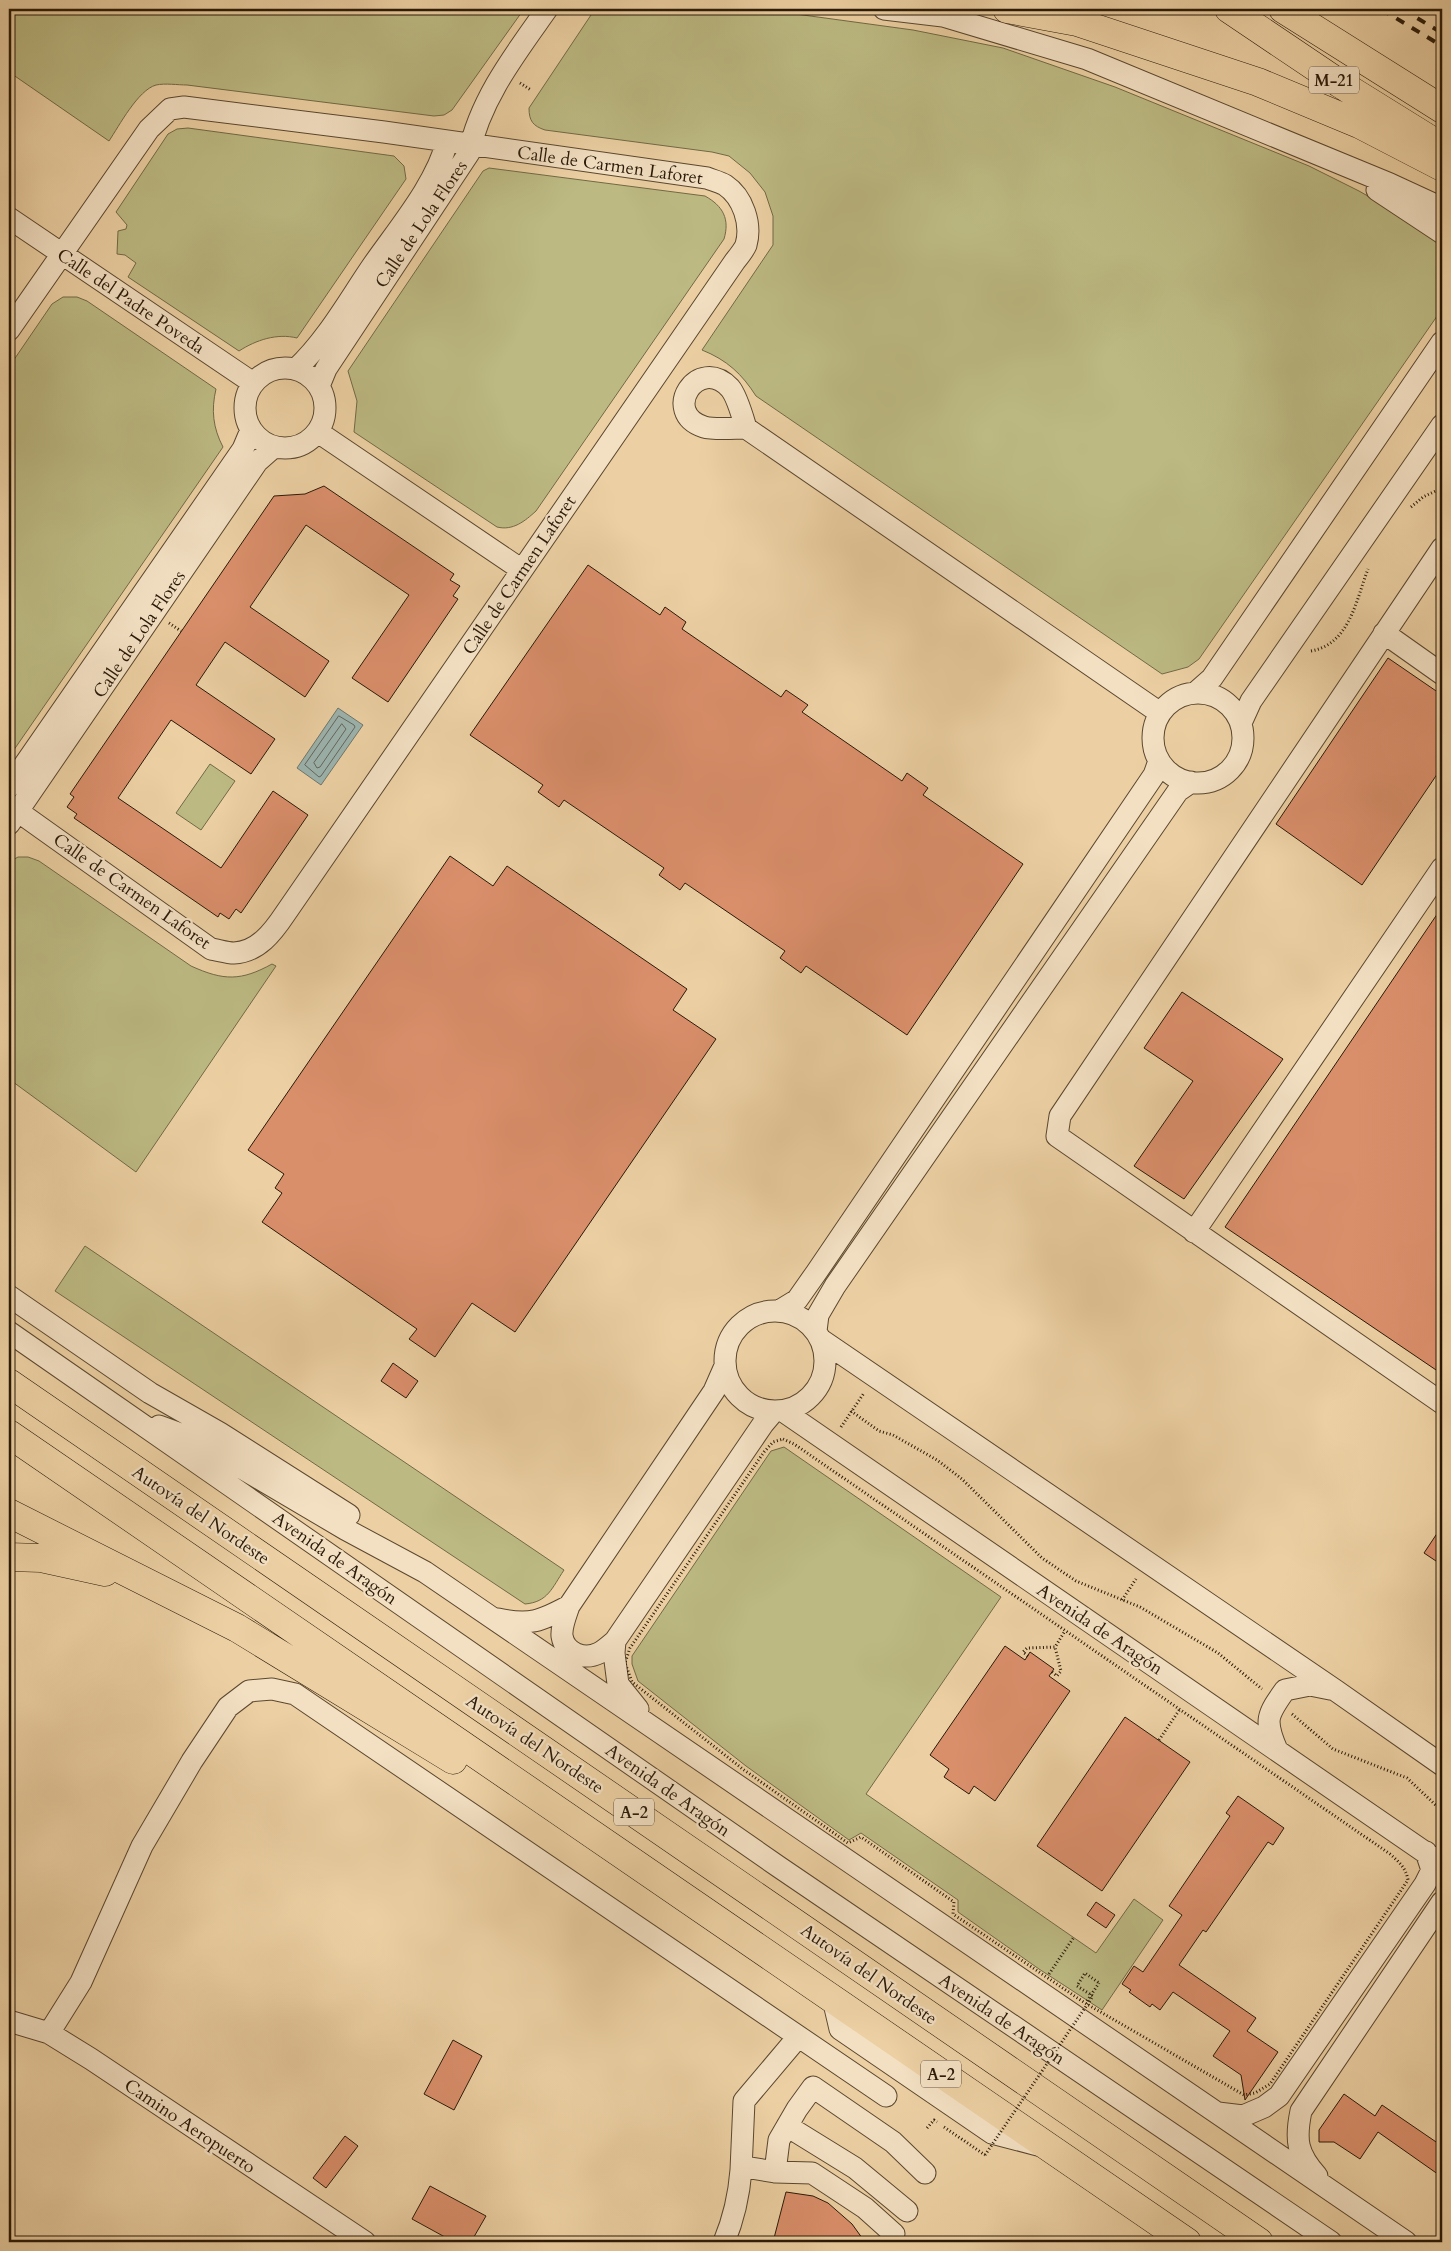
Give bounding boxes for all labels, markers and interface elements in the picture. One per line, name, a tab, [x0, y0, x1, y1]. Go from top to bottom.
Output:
road number: M-21	[1309, 66, 1359, 94]
street label: Calle de Carmen Laforet	[516, 140, 705, 191]
street label: Calle de Lola Flores	[369, 155, 474, 293]
street label: Calle del Padre Poveda	[52, 243, 210, 360]
street label: Calle de Carmen Laforet	[457, 490, 582, 660]
street label: Calle de Lola Flores	[87, 565, 192, 703]
street label: Calle de Carmen Laforet	[48, 827, 216, 956]
street label: Autovía del Nordeste	[127, 1460, 275, 1571]
street label: Avenida de Aragón	[267, 1506, 403, 1611]
street label: Avenida de Aragón	[1032, 1578, 1168, 1681]
street label: Autovía del Nordeste	[461, 1689, 609, 1800]
street label: Avenida de Aragón	[600, 1738, 736, 1843]
road number: A-2	[614, 1798, 654, 1825]
street label: Autovía del Nordeste	[795, 1918, 942, 2031]
street label: Avenida de Aragón	[934, 1968, 1070, 2071]
road number: A-2	[921, 2060, 961, 2088]
street label: Camino Aeropuerto	[119, 2073, 261, 2180]

